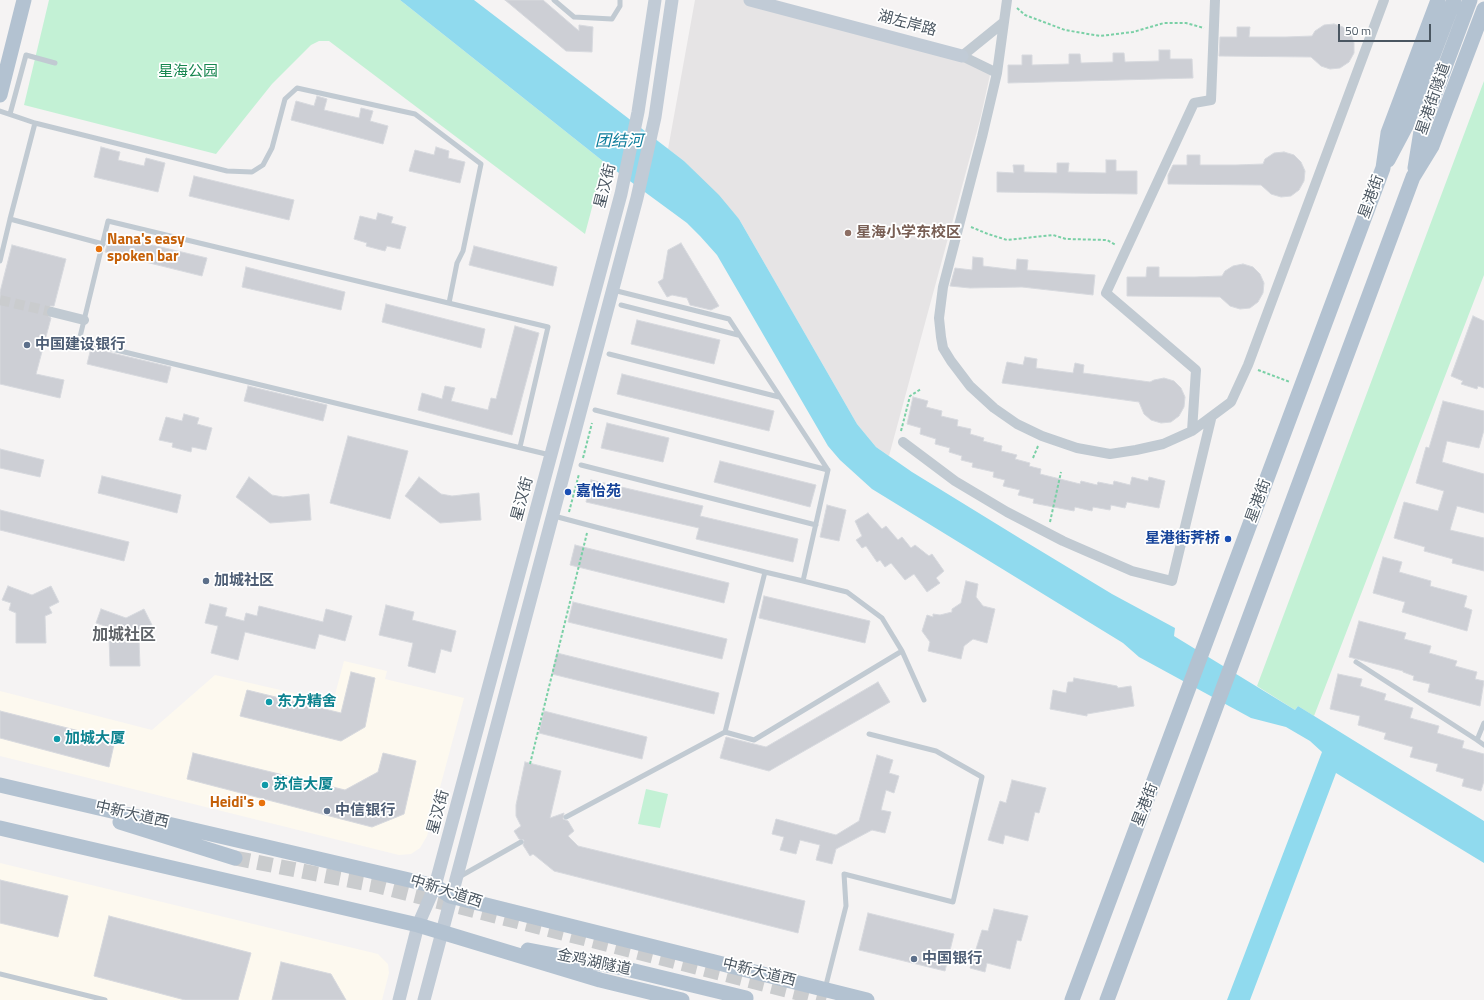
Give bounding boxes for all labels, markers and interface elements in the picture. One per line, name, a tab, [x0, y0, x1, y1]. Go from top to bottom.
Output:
street label: 湖左岸路	[876, 8, 938, 40]
scale bar	[1340, 16, 1433, 42]
text: 50 m	[1345, 21, 1371, 40]
street label: 星港街隧道	[1413, 61, 1455, 137]
park label: 星海公园	[158, 63, 218, 81]
water label: 团结河	[595, 132, 643, 152]
street label: 星汉街	[592, 162, 620, 210]
street label: 星港街	[1356, 173, 1388, 221]
place label: 星海小学东校区	[856, 224, 961, 242]
marker: 星海小学东校区	[843, 228, 853, 238]
place label: Nana's easy spoken bar	[107, 231, 185, 266]
marker: Nana's easy spoken bar	[94, 244, 104, 254]
place label: 中国建设银行	[35, 336, 125, 354]
marker: 中国建设银行	[22, 340, 32, 350]
street label: 星汉街	[508, 475, 538, 523]
street label: 星港街	[1243, 477, 1275, 525]
place label: 嘉怡苑	[576, 483, 621, 501]
marker: 嘉怡苑	[563, 487, 573, 497]
place label: 星港街荠桥	[1145, 530, 1220, 548]
marker: 星港街荠桥	[1223, 534, 1233, 544]
place label: 加城社区	[214, 572, 274, 590]
marker: 加城社区	[201, 576, 211, 586]
district label: 加城社区	[92, 626, 156, 646]
place label: 东方精舍	[277, 693, 337, 711]
marker: 东方精舍	[264, 697, 274, 707]
place label: 加城大厦	[65, 730, 125, 748]
marker: 加城大厦	[52, 734, 62, 744]
place label: 苏信大厦	[273, 776, 333, 794]
marker: 苏信大厦	[260, 780, 270, 790]
street label: 星港街	[1130, 781, 1162, 829]
street label: 星汉街	[424, 788, 454, 836]
place label: Heidi's	[210, 794, 254, 812]
street label: 中新大道西	[93, 798, 171, 832]
marker: Heidi's	[257, 798, 267, 808]
place label: 中信银行	[335, 802, 395, 820]
marker: 中信银行	[322, 806, 332, 816]
street label: 中新大道西	[408, 872, 484, 912]
street label: 金鸡湖隧道	[555, 946, 633, 980]
place label: 中国银行	[922, 950, 982, 968]
marker: 中国银行	[909, 954, 919, 964]
street label: 中新大道西	[720, 955, 798, 991]

